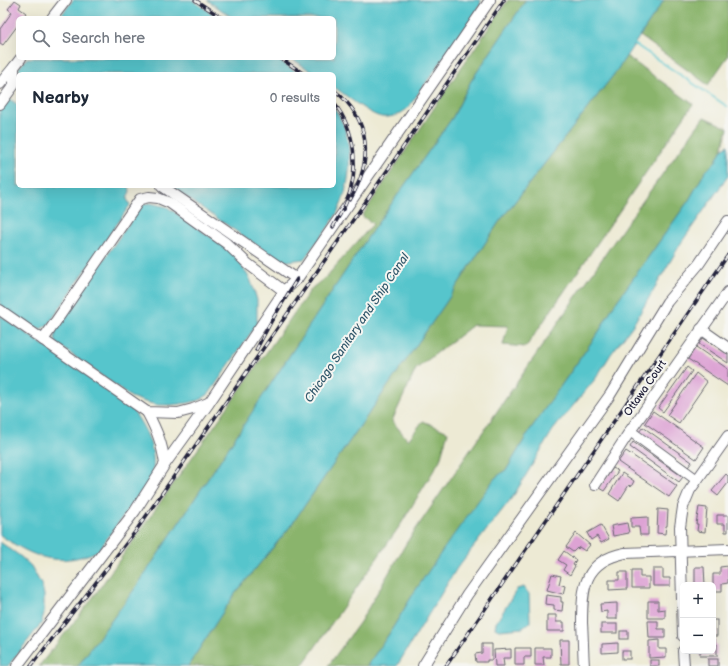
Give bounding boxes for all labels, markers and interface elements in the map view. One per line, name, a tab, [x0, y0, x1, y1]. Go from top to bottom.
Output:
search box	[16, 16, 336, 60]
icon: search	[30, 27, 52, 49]
text: Search here	[62, 29, 145, 48]
text: Nearby	[32, 88, 89, 108]
text: 0 results	[270, 90, 320, 106]
water label: Chicago Sanitary and Ship Canal	[301, 250, 413, 405]
street label: Ottawa Court	[621, 357, 669, 418]
map controls	[680, 582, 716, 654]
button: +	[680, 582, 716, 618]
button: −	[680, 618, 716, 654]

